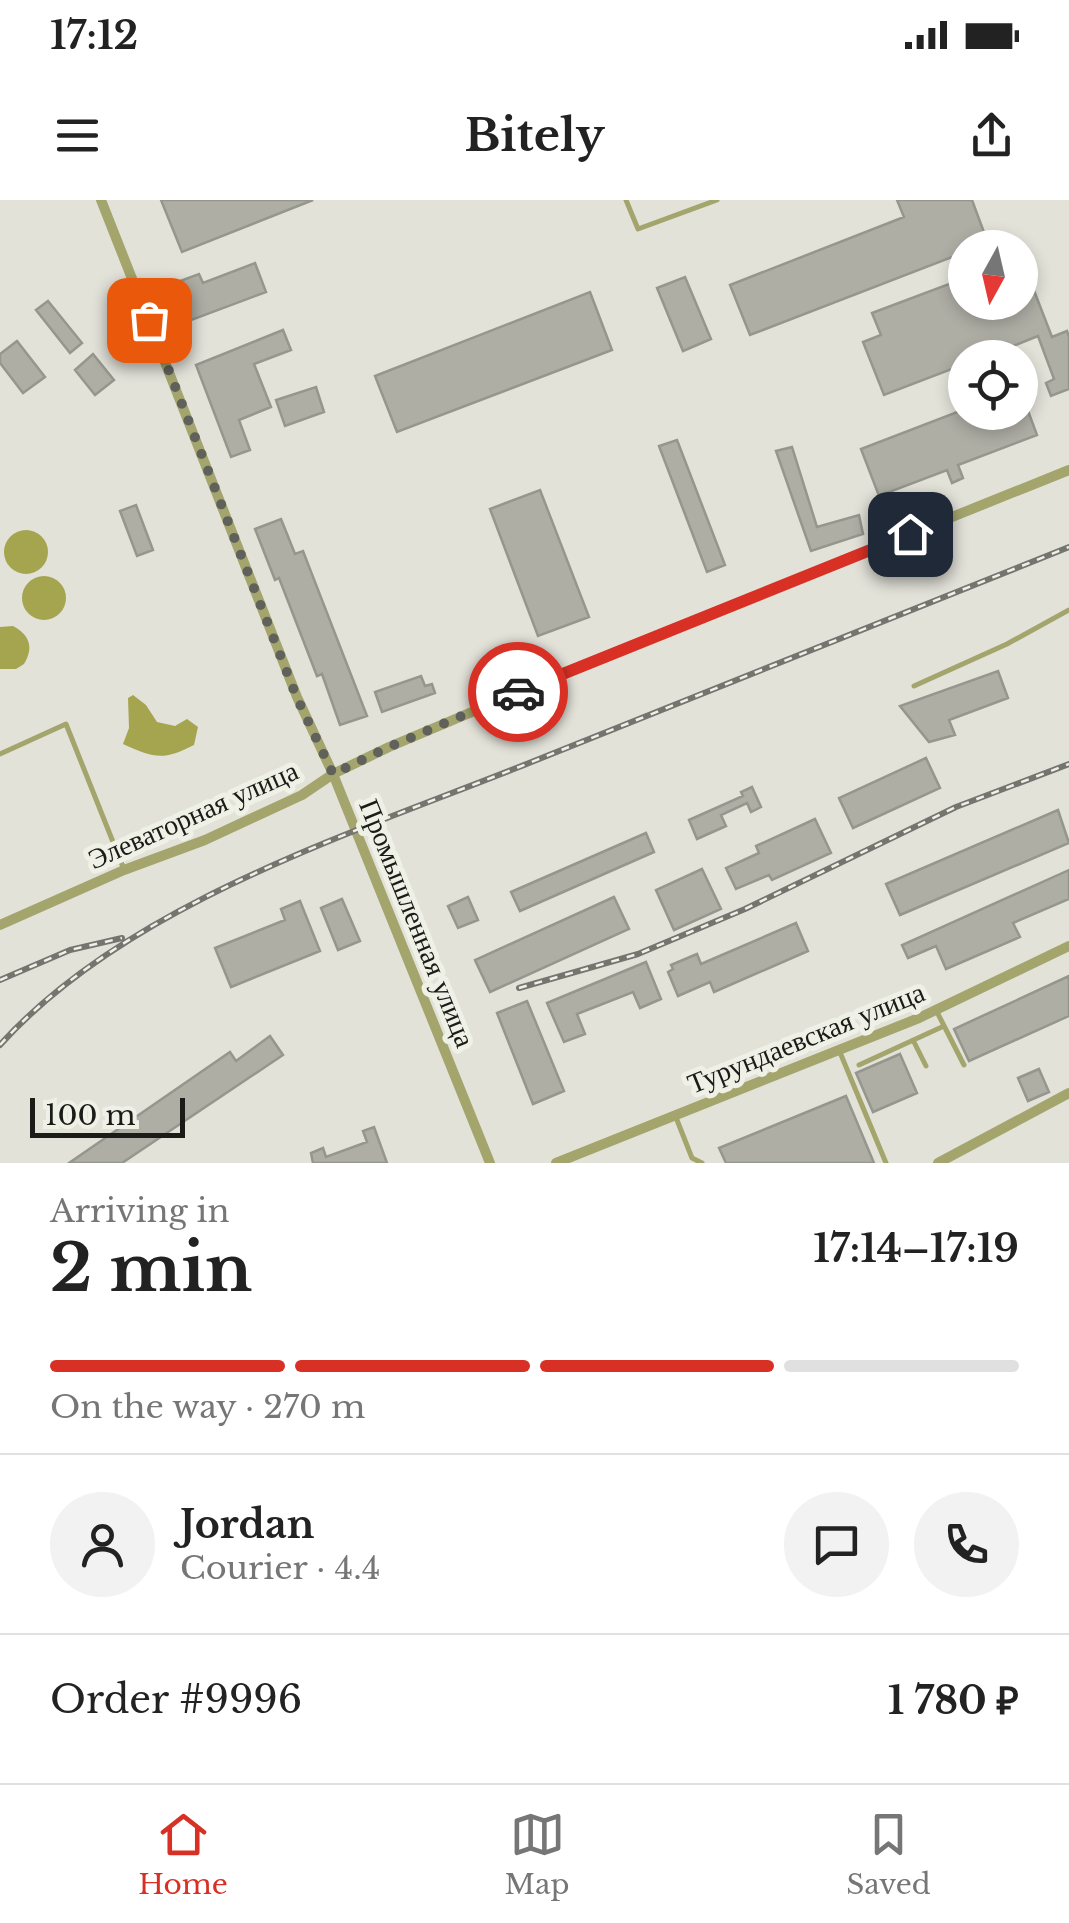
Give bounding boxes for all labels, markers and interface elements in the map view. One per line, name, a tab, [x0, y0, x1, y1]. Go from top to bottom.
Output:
text: 17:12	[50, 12, 138, 59]
text: Bitely	[464, 107, 605, 163]
icon: menu	[50, 108, 105, 163]
icon: share	[964, 108, 1019, 163]
north arrow	[948, 230, 1038, 320]
map controls	[948, 230, 1038, 430]
pin	[107, 278, 192, 363]
icon: bag	[122, 293, 177, 348]
button: locate	[948, 340, 1038, 430]
pin	[868, 492, 953, 577]
icon: home	[883, 507, 938, 562]
courier	[468, 642, 568, 742]
icon: car	[491, 665, 546, 720]
street label: Элеваторная улица	[82, 753, 304, 877]
street label: Промышленная улица	[351, 794, 483, 1053]
street label: Турундаевская улица	[682, 974, 930, 1102]
scale bar	[30, 1093, 185, 1138]
text: 100 m	[45, 1098, 136, 1133]
text: Arriving in	[50, 1191, 229, 1231]
text: 17:14–17:19	[813, 1225, 1019, 1272]
text: 2 min	[50, 1228, 252, 1309]
text: On the way · 270 m	[50, 1387, 365, 1427]
button: person	[50, 1492, 155, 1597]
button: chat	[784, 1492, 889, 1597]
button: phone	[914, 1492, 1019, 1597]
text: Jordan	[180, 1501, 314, 1548]
text: Courier · 4.4	[180, 1548, 380, 1588]
text: Order #9996	[50, 1676, 302, 1723]
text: 1 780 ₽	[888, 1677, 1019, 1724]
tab: Home	[138, 1807, 228, 1902]
tab: Map	[505, 1807, 570, 1902]
tab: Saved	[846, 1807, 931, 1902]

